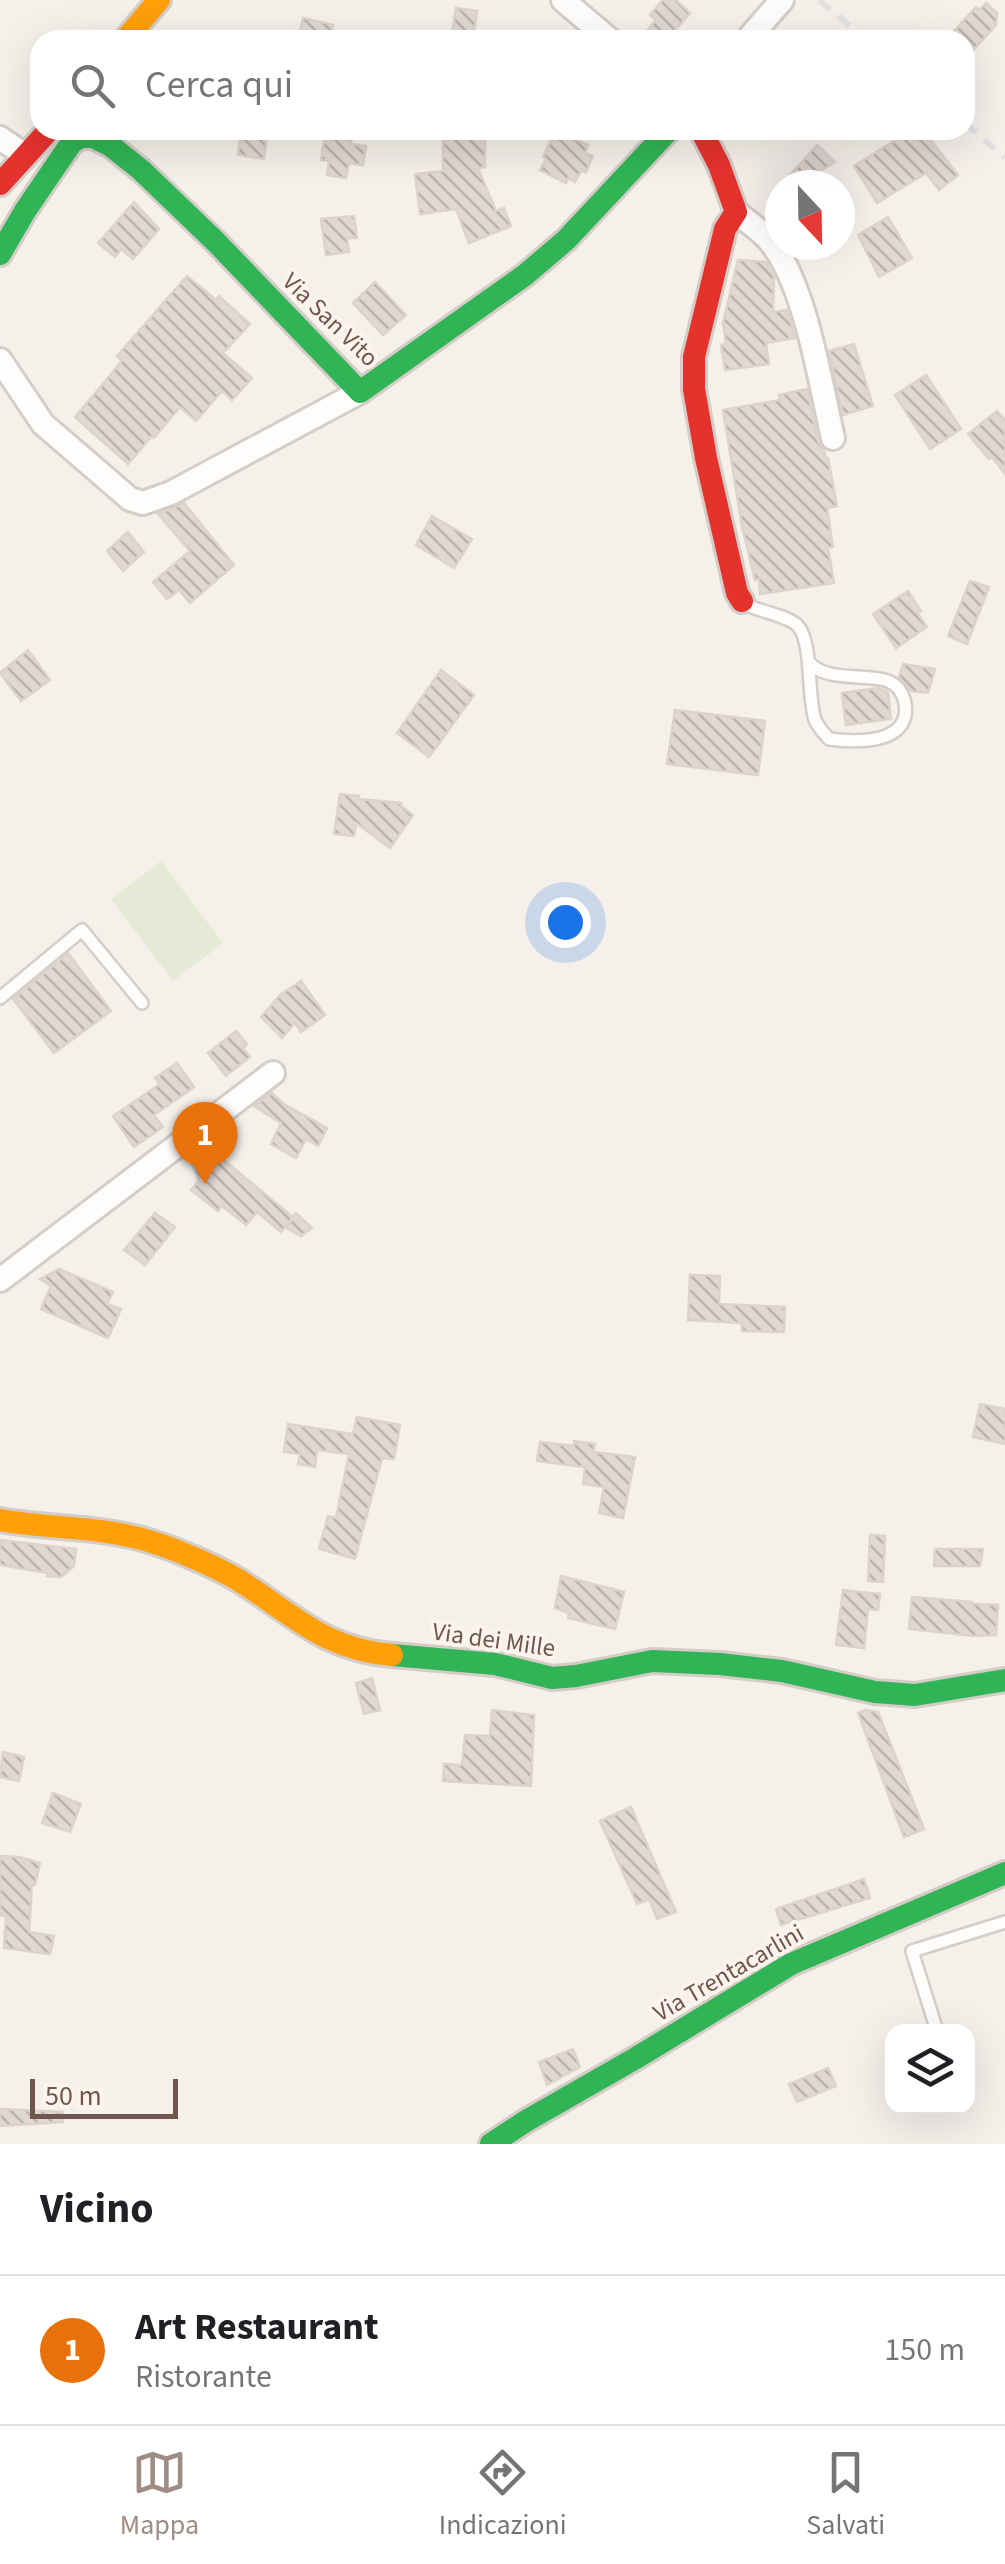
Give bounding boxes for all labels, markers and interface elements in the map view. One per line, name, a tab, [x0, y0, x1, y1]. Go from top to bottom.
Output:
search box	[30, 30, 975, 140]
icon: search	[65, 58, 120, 113]
text: Cerca qui	[145, 58, 293, 112]
north arrow	[765, 170, 855, 260]
street label: Via San Vito	[274, 264, 387, 375]
your location	[540, 897, 591, 948]
pin: 1	[172, 1102, 238, 1184]
street label: Via dei Mille	[430, 1614, 558, 1666]
street label: Via Trentacarlini	[646, 1915, 811, 2031]
map controls	[885, 2024, 975, 2114]
button: layers	[885, 2024, 975, 2114]
scale bar	[30, 2074, 178, 2118]
text: 50 m	[45, 2076, 102, 2116]
text: Vicino	[40, 2179, 154, 2239]
text: Art Restaurant	[135, 2300, 378, 2354]
text: 1	[64, 2327, 81, 2373]
text: 150 m	[884, 2327, 965, 2373]
text: Ristorante	[135, 2354, 272, 2400]
tab: Mappa	[120, 2445, 199, 2545]
tab: Indicazioni	[439, 2445, 567, 2545]
tab: Salvati	[806, 2445, 885, 2545]

